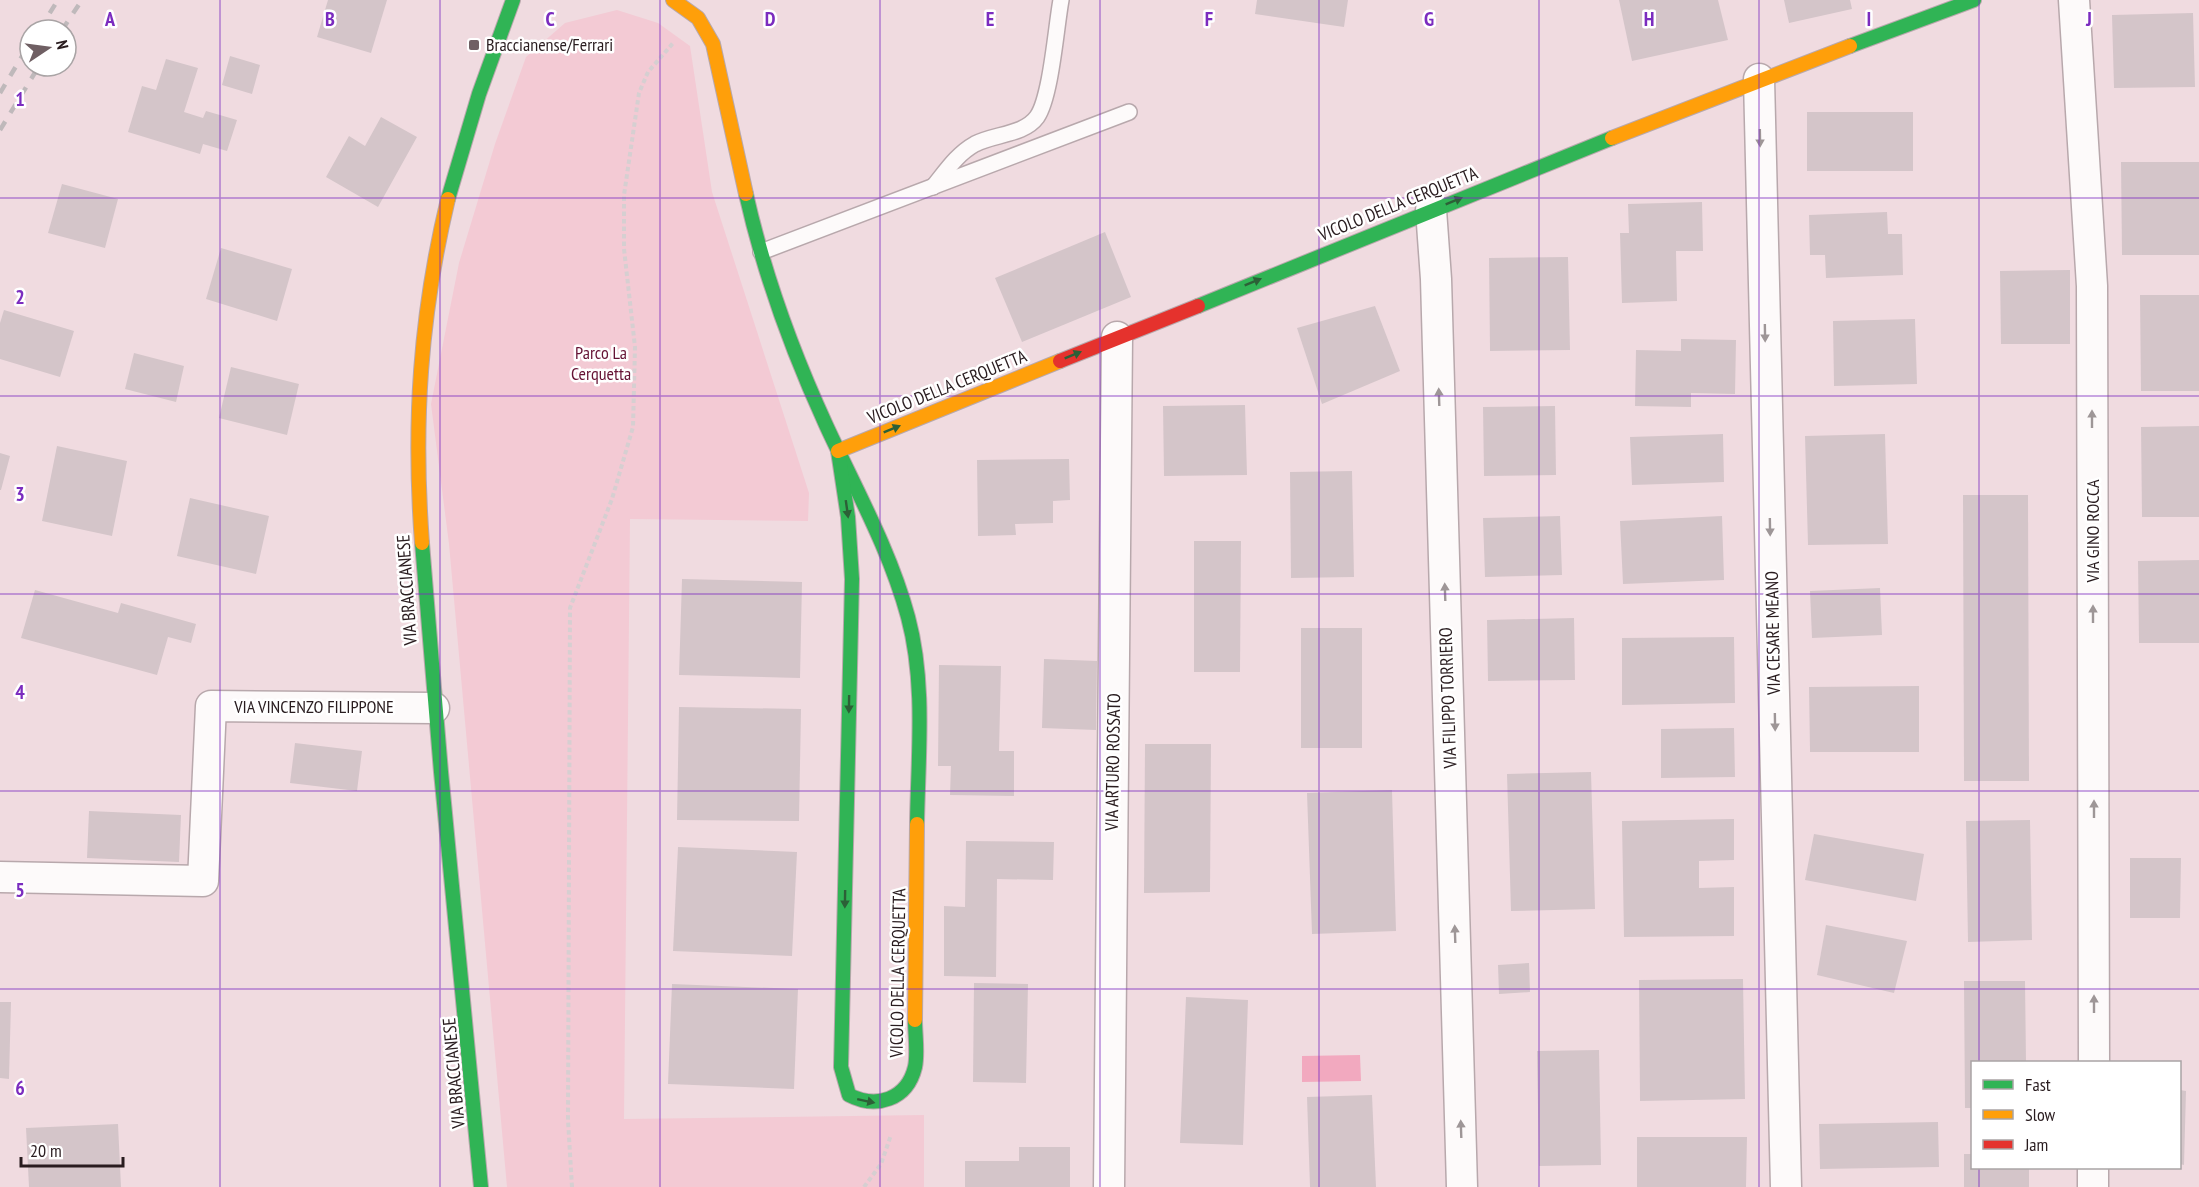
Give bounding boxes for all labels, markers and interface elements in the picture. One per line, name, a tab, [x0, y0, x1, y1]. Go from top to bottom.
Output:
text: A	[104, 6, 116, 32]
text: B	[325, 6, 335, 32]
text: C	[545, 6, 555, 32]
text: D	[765, 6, 776, 32]
text: E	[986, 6, 994, 32]
text: F	[1205, 6, 1213, 32]
text: G	[1424, 6, 1434, 32]
text: H	[1644, 6, 1654, 32]
text: I	[1867, 6, 1871, 32]
text: J	[2085, 6, 2092, 32]
north arrow	[18, 18, 78, 78]
place label: Braccianense/Ferrari	[486, 33, 613, 56]
text: N	[52, 38, 73, 51]
marker: Braccianense/Ferrari	[467, 38, 481, 52]
text: 1	[15, 86, 25, 112]
one-way arrow	[1755, 128, 1765, 147]
street label: VICOLO DELLA CERQUETTA	[1314, 161, 1481, 246]
one-way arrow	[1445, 196, 1463, 205]
one-way arrow	[1245, 277, 1263, 287]
text: 2	[15, 284, 25, 310]
one-way arrow	[1760, 323, 1770, 342]
park label: Parco La Cerquetta	[571, 341, 631, 385]
street label: VICOLO DELLA CERQUETTA	[863, 344, 1030, 429]
one-way arrow	[1064, 350, 1082, 359]
one-way arrow	[1434, 387, 1444, 406]
one-way arrow	[2087, 410, 2097, 429]
one-way arrow	[884, 424, 902, 434]
street label: VIA GINO ROCCA	[2081, 479, 2104, 583]
text: 3	[15, 481, 25, 507]
one-way arrow	[842, 500, 851, 519]
one-way arrow	[1765, 518, 1775, 537]
street label: VIA BRACCIANESE	[391, 534, 422, 647]
street label: VIA CESARE MEANO	[1760, 571, 1785, 696]
one-way arrow	[1440, 582, 1450, 601]
one-way arrow	[2088, 605, 2098, 624]
street label: VIA FILIPPO TORRIERO	[1434, 627, 1461, 770]
text: 4	[15, 679, 25, 705]
street label: VIA ARTURO ROSSATO	[1100, 693, 1125, 832]
one-way arrow	[845, 694, 854, 713]
street label: VIA VINCENZO FILIPPONE	[233, 695, 394, 718]
one-way arrow	[1770, 713, 1779, 732]
one-way arrow	[2089, 800, 2099, 819]
text: 5	[15, 877, 25, 903]
street label: VICOLO DELLA CERQUETTA	[885, 888, 910, 1059]
one-way arrow	[840, 889, 850, 908]
one-way arrow	[1450, 924, 1460, 943]
one-way arrow	[2089, 995, 2099, 1014]
street label: VIA BRACCIANESE	[437, 1017, 470, 1130]
legend	[1971, 1061, 2181, 1169]
text: Fast	[2025, 1073, 2051, 1096]
text: 6	[15, 1075, 25, 1101]
one-way arrow	[857, 1097, 876, 1106]
text: Slow	[2025, 1103, 2056, 1126]
one-way arrow	[1456, 1119, 1465, 1138]
scale bar	[21, 1130, 123, 1168]
text: Jam	[2024, 1133, 2048, 1156]
text: 20 m	[30, 1139, 62, 1162]

